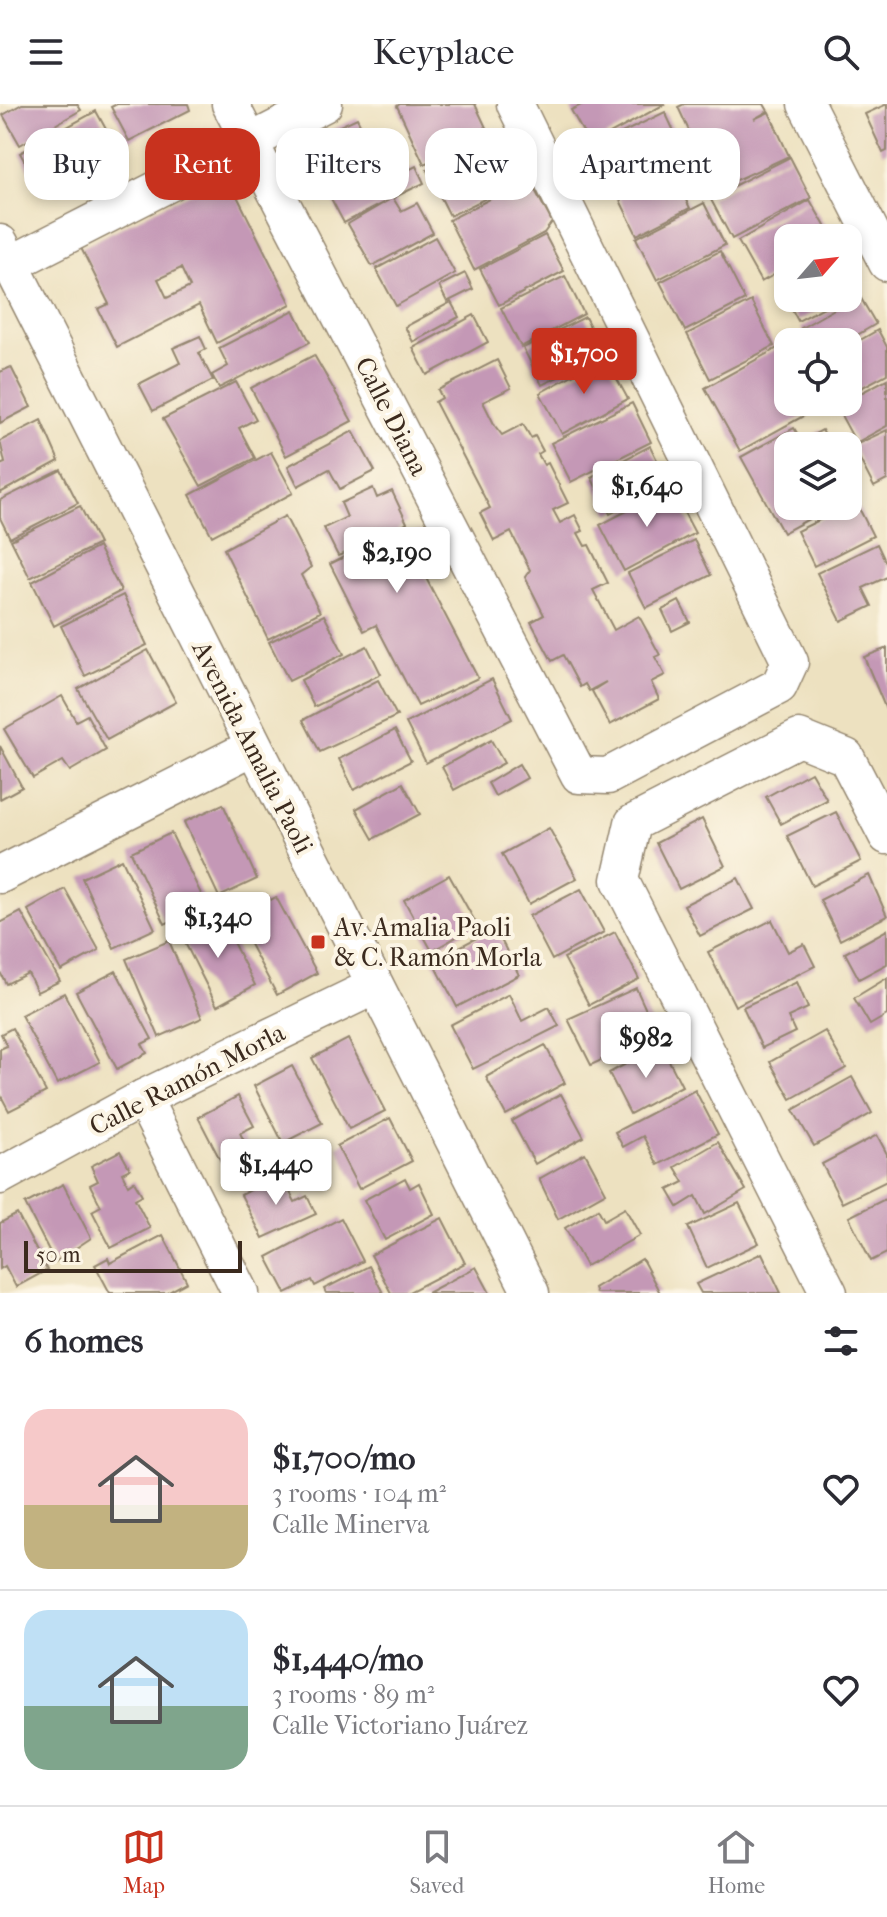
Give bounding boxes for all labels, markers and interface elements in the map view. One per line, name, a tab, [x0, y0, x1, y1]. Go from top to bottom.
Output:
icon: menu	[24, 30, 68, 74]
icon: search	[819, 30, 863, 74]
text: Keyplace	[373, 31, 514, 73]
chip: Buy	[24, 128, 129, 200]
chip: Rent	[145, 128, 260, 200]
chip: Filters	[276, 128, 409, 200]
chip: New	[425, 128, 537, 200]
chip: Apartment	[553, 128, 740, 200]
north arrow	[774, 224, 862, 312]
map controls	[774, 224, 862, 520]
pin: $1,700	[519, 328, 649, 396]
button: locate	[774, 328, 862, 416]
text: $1,700	[550, 338, 618, 369]
street label: Calle Diana	[349, 352, 435, 482]
button: layers	[774, 432, 862, 520]
pin: $1,640	[582, 461, 712, 529]
text: $1,640	[611, 471, 683, 502]
pin: $2,190	[332, 527, 462, 595]
text: $2,190	[362, 537, 432, 568]
street label: Avenida Amalia Paoli	[185, 635, 320, 859]
pin: $1,340	[153, 892, 283, 960]
text: $1,340	[183, 902, 253, 933]
place label: Av. Amalia Paoli & C. Ramón Morla	[333, 912, 543, 973]
marker: Av. Amalia Paoli & C. Ramón Morla	[309, 933, 327, 951]
pin: $982	[599, 1012, 693, 1080]
street label: Calle Ramón Morla	[84, 1016, 291, 1142]
text: $982	[619, 1022, 673, 1053]
pin: $1,440	[211, 1139, 341, 1207]
text: $1,440	[239, 1149, 313, 1180]
scale bar	[24, 1237, 242, 1273]
text: 50 m	[36, 1242, 81, 1268]
icon: filters	[819, 1319, 863, 1363]
text: 6 homes	[24, 1321, 143, 1361]
text: $1,700/mo	[272, 1438, 416, 1478]
icon: home	[88, 1441, 184, 1537]
icon: heart	[819, 1467, 863, 1511]
text: 3 rooms · 104 m²	[272, 1478, 446, 1509]
text: Calle Minerva	[272, 1509, 429, 1540]
text: $1,440/mo	[272, 1639, 424, 1679]
icon: home	[88, 1642, 184, 1738]
icon: heart	[819, 1668, 863, 1712]
text: 3 rooms · 89 m²	[272, 1679, 434, 1710]
text: Calle Victoriano Juárez	[272, 1710, 528, 1741]
tab: Map	[122, 1825, 166, 1899]
tab: Saved	[410, 1825, 464, 1899]
tab: Home	[708, 1825, 765, 1899]

